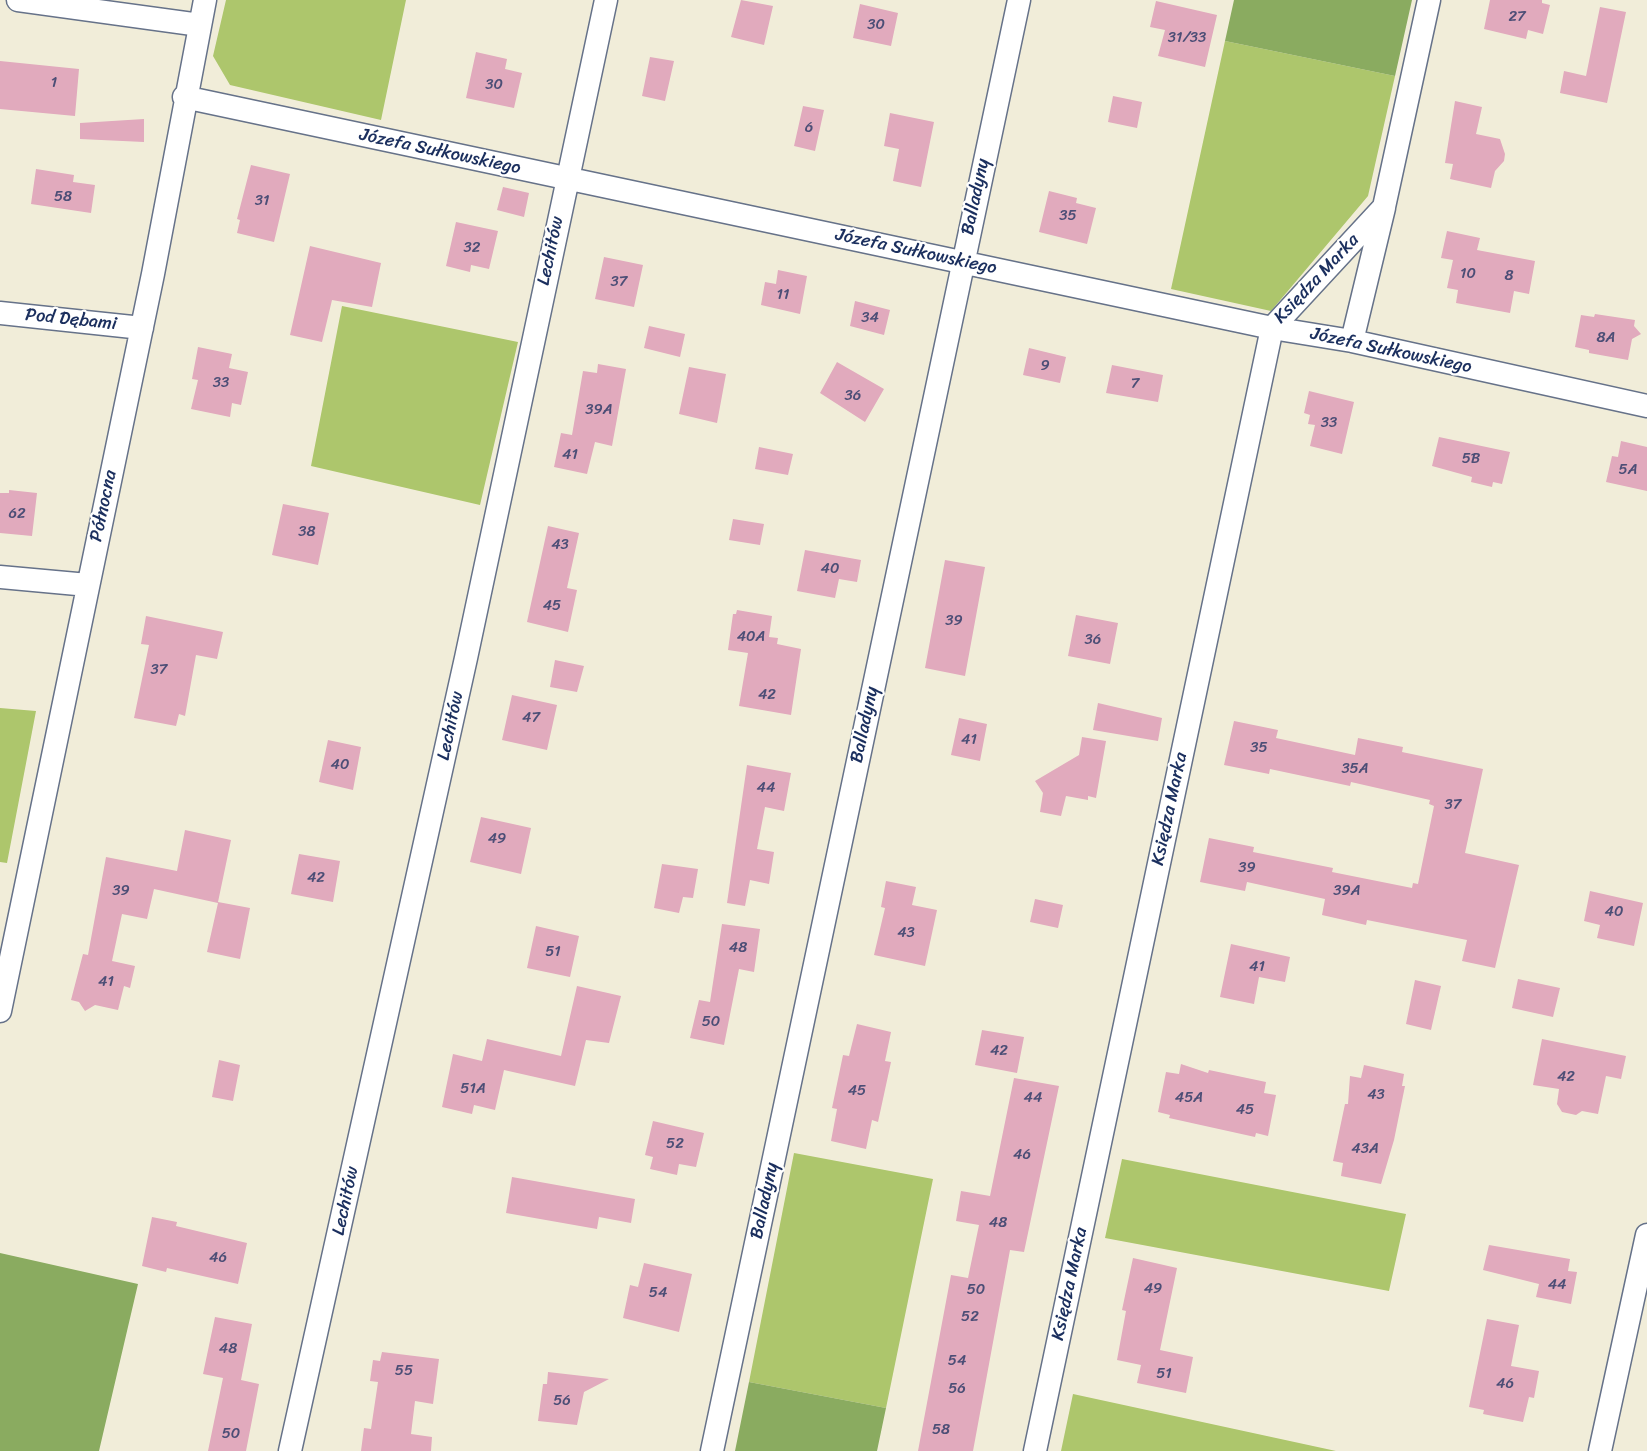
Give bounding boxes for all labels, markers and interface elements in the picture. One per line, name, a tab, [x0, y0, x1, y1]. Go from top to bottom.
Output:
house number: 27	[1508, 8, 1526, 26]
house number: 30	[867, 16, 885, 34]
house number: 31/33	[1168, 29, 1206, 47]
house number: 1	[51, 74, 57, 92]
house number: 30	[485, 76, 503, 94]
house number: 6	[805, 119, 813, 137]
street label: Józefa Sułkowskiego	[357, 124, 523, 180]
street label: Balladyny	[957, 157, 995, 237]
house number: 58	[54, 188, 72, 206]
house number: 31	[255, 192, 269, 210]
house number: 35	[1059, 207, 1077, 225]
street label: Lechitów	[533, 215, 569, 287]
street label: Józefa Sułkowskiego	[833, 224, 999, 280]
street label: Księdza Marka	[1270, 230, 1364, 328]
house number: 32	[464, 239, 480, 257]
house number: 10	[1460, 265, 1476, 283]
house number: 8	[1504, 267, 1514, 285]
house number: 37	[611, 273, 627, 291]
house number: 11	[777, 286, 789, 304]
street label: Pod Dębami	[24, 304, 118, 336]
house number: 34	[861, 309, 879, 327]
street label: Józefa Sułkowskiego	[1308, 323, 1474, 379]
house number: 8A	[1597, 329, 1615, 347]
house number: 9	[1040, 357, 1050, 375]
house number: 33	[213, 374, 229, 392]
house number: 7	[1131, 375, 1139, 393]
house number: 36	[845, 387, 861, 405]
house number: 39A	[585, 401, 613, 419]
house number: 33	[1321, 414, 1337, 432]
house number: 41	[562, 446, 578, 464]
house number: 5B	[1462, 450, 1480, 468]
house number: 5A	[1618, 461, 1638, 479]
street label: Północna	[86, 468, 122, 544]
house number: 62	[8, 505, 26, 523]
house number: 38	[298, 523, 316, 541]
house number: 43	[551, 536, 569, 554]
house number: 40	[821, 560, 839, 578]
house number: 45	[543, 597, 561, 615]
house number: 39	[945, 612, 963, 630]
house number: 40A	[737, 628, 765, 646]
house number: 36	[1085, 631, 1101, 649]
house number: 37	[151, 661, 167, 679]
street label: Balladyny	[846, 685, 884, 765]
house number: 42	[758, 686, 776, 704]
street label: Lechitów	[433, 690, 469, 762]
house number: 47	[522, 709, 540, 727]
house number: 41	[961, 731, 977, 749]
house number: 35	[1250, 739, 1268, 757]
street label: Księdza Marka	[1147, 751, 1193, 867]
house number: 40	[331, 756, 349, 774]
house number: 35A	[1341, 760, 1369, 778]
house number: 44	[757, 779, 775, 797]
house number: 37	[1445, 796, 1461, 814]
house number: 49	[488, 830, 506, 848]
house number: 39	[1238, 859, 1256, 877]
house number: 42	[307, 869, 325, 887]
house number: 39	[112, 882, 130, 900]
house number: 39A	[1333, 882, 1361, 900]
house number: 40	[1605, 903, 1623, 921]
house number: 43	[897, 924, 915, 942]
house number: 48	[729, 939, 747, 957]
house number: 51	[545, 943, 561, 961]
house number: 41	[1249, 958, 1265, 976]
house number: 41	[98, 973, 114, 991]
house number: 50	[702, 1013, 720, 1031]
house number: 42	[990, 1042, 1008, 1060]
house number: 42	[1557, 1068, 1575, 1086]
house number: 51A	[460, 1080, 486, 1098]
house number: 45	[848, 1082, 866, 1100]
house number: 43	[1367, 1086, 1385, 1104]
house number: 44	[1024, 1089, 1042, 1107]
house number: 45A	[1175, 1089, 1203, 1107]
house number: 45	[1236, 1101, 1254, 1119]
house number: 52	[666, 1135, 684, 1153]
house number: 43A	[1351, 1140, 1379, 1158]
house number: 46	[1013, 1146, 1031, 1164]
street label: Balladyny	[746, 1161, 784, 1241]
street label: Lechitów	[328, 1165, 364, 1237]
house number: 48	[989, 1214, 1007, 1232]
street label: Księdza Marka	[1047, 1226, 1093, 1342]
house number: 46	[209, 1249, 227, 1267]
house number: 44	[1548, 1276, 1566, 1294]
house number: 49	[1144, 1280, 1162, 1298]
house number: 50	[967, 1281, 985, 1299]
house number: 54	[649, 1284, 667, 1302]
house number: 52	[961, 1308, 979, 1326]
house number: 48	[219, 1340, 237, 1358]
house number: 54	[948, 1352, 966, 1370]
house number: 55	[395, 1362, 413, 1380]
house number: 51	[1156, 1365, 1172, 1383]
house number: 46	[1496, 1375, 1514, 1393]
house number: 56	[948, 1380, 966, 1398]
house number: 56	[553, 1392, 571, 1410]
house number: 58	[932, 1421, 950, 1439]
house number: 50	[222, 1425, 240, 1443]

